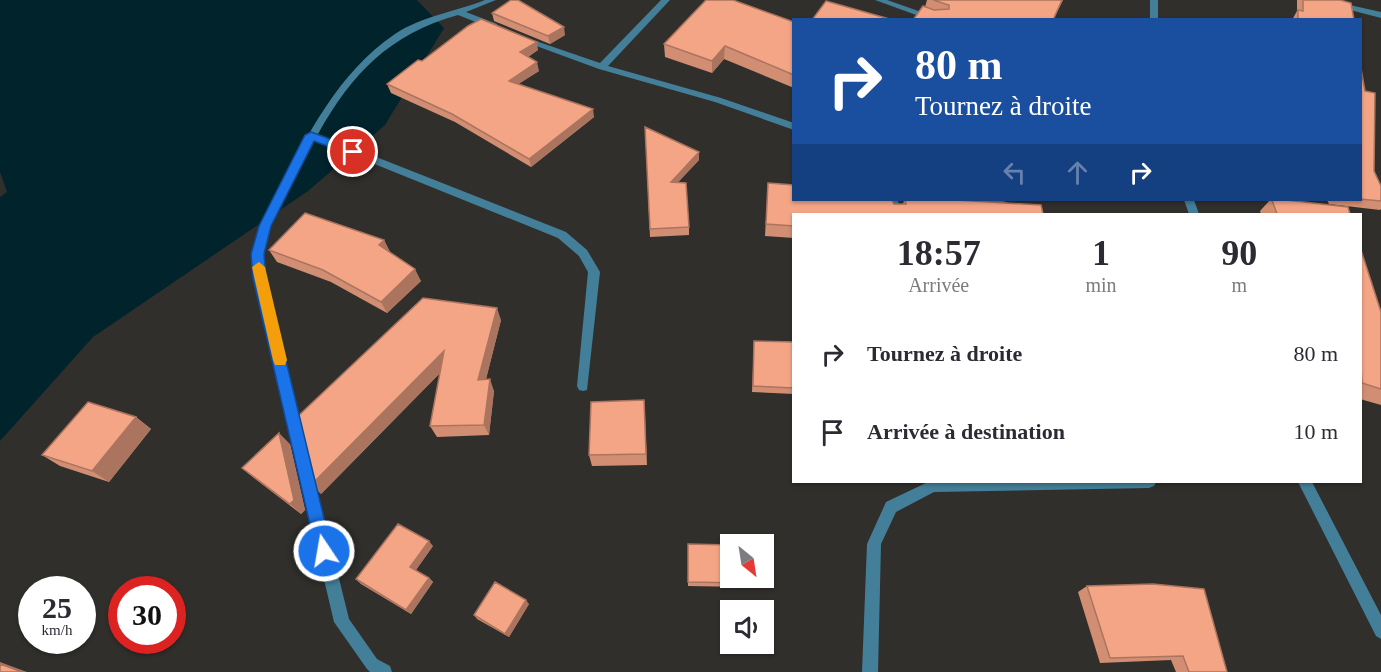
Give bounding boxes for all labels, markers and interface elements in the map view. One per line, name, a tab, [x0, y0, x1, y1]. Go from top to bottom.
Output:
icon: right	[816, 42, 894, 120]
text: 80 m	[915, 42, 1003, 88]
text: Tournez à droite	[915, 91, 1092, 121]
pin	[327, 126, 378, 177]
icon: arrive	[336, 135, 369, 168]
icon: left	[998, 156, 1031, 189]
icon: ahead	[1061, 156, 1094, 189]
icon: right	[1124, 156, 1157, 189]
text: 18:57	[897, 233, 981, 273]
text: 1	[1092, 233, 1110, 273]
text: 90	[1221, 233, 1257, 273]
text: Arrivée	[908, 274, 969, 296]
text: min	[1085, 274, 1117, 296]
text: m	[1232, 274, 1247, 296]
icon: right	[816, 338, 849, 371]
text: Tournez à droite	[867, 341, 1022, 366]
text: 80 m	[1293, 341, 1338, 366]
icon: arrive	[816, 416, 849, 449]
text: Arrivée à destination	[867, 419, 1065, 444]
text: 10 m	[1293, 419, 1338, 444]
position arrow	[292, 519, 356, 583]
north arrow	[720, 534, 774, 588]
map controls	[720, 534, 774, 654]
speed limit sign: 30	[108, 576, 186, 654]
text: 25	[42, 591, 72, 624]
button: sound	[720, 600, 774, 654]
text: km/h	[42, 622, 72, 638]

